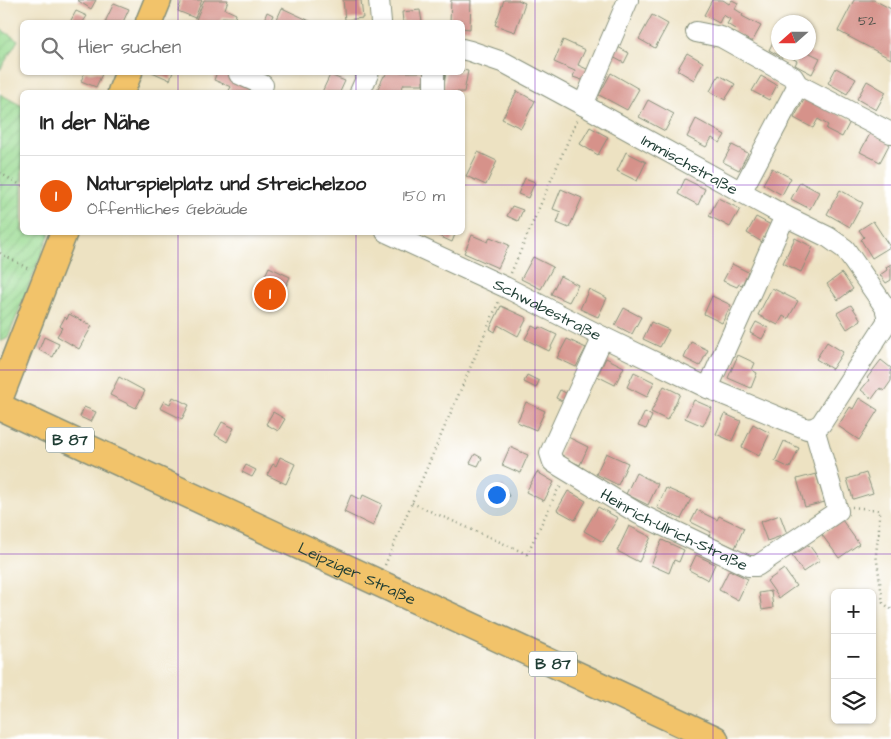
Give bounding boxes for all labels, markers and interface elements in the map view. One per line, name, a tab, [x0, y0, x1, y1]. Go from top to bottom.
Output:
house number: 52	[858, 11, 876, 31]
north arrow	[771, 15, 816, 60]
search box	[20, 20, 465, 75]
icon: search	[38, 34, 66, 62]
text: Hier suchen	[78, 34, 181, 61]
text: In der Nähe	[40, 108, 150, 137]
street label: Immischstraße	[637, 129, 742, 201]
text: Naturspielplatz und Streichelzoo	[87, 171, 366, 198]
text: 1	[55, 185, 57, 207]
text: 150 m	[403, 185, 445, 207]
text: Öffentliches Gebäude	[87, 198, 248, 220]
street label: Schwabestraße	[490, 273, 605, 347]
pin: 1	[254, 275, 286, 313]
road number: B 87	[46, 428, 94, 452]
your location	[484, 482, 510, 508]
street label: Heinrich-Ulrich-Straße	[596, 483, 752, 577]
street label: Leipziger Straße	[295, 537, 420, 611]
map controls	[831, 589, 876, 724]
button: +	[831, 589, 876, 634]
button: −	[831, 634, 876, 679]
road number: B 87	[529, 652, 577, 676]
button: layers	[831, 679, 876, 724]

